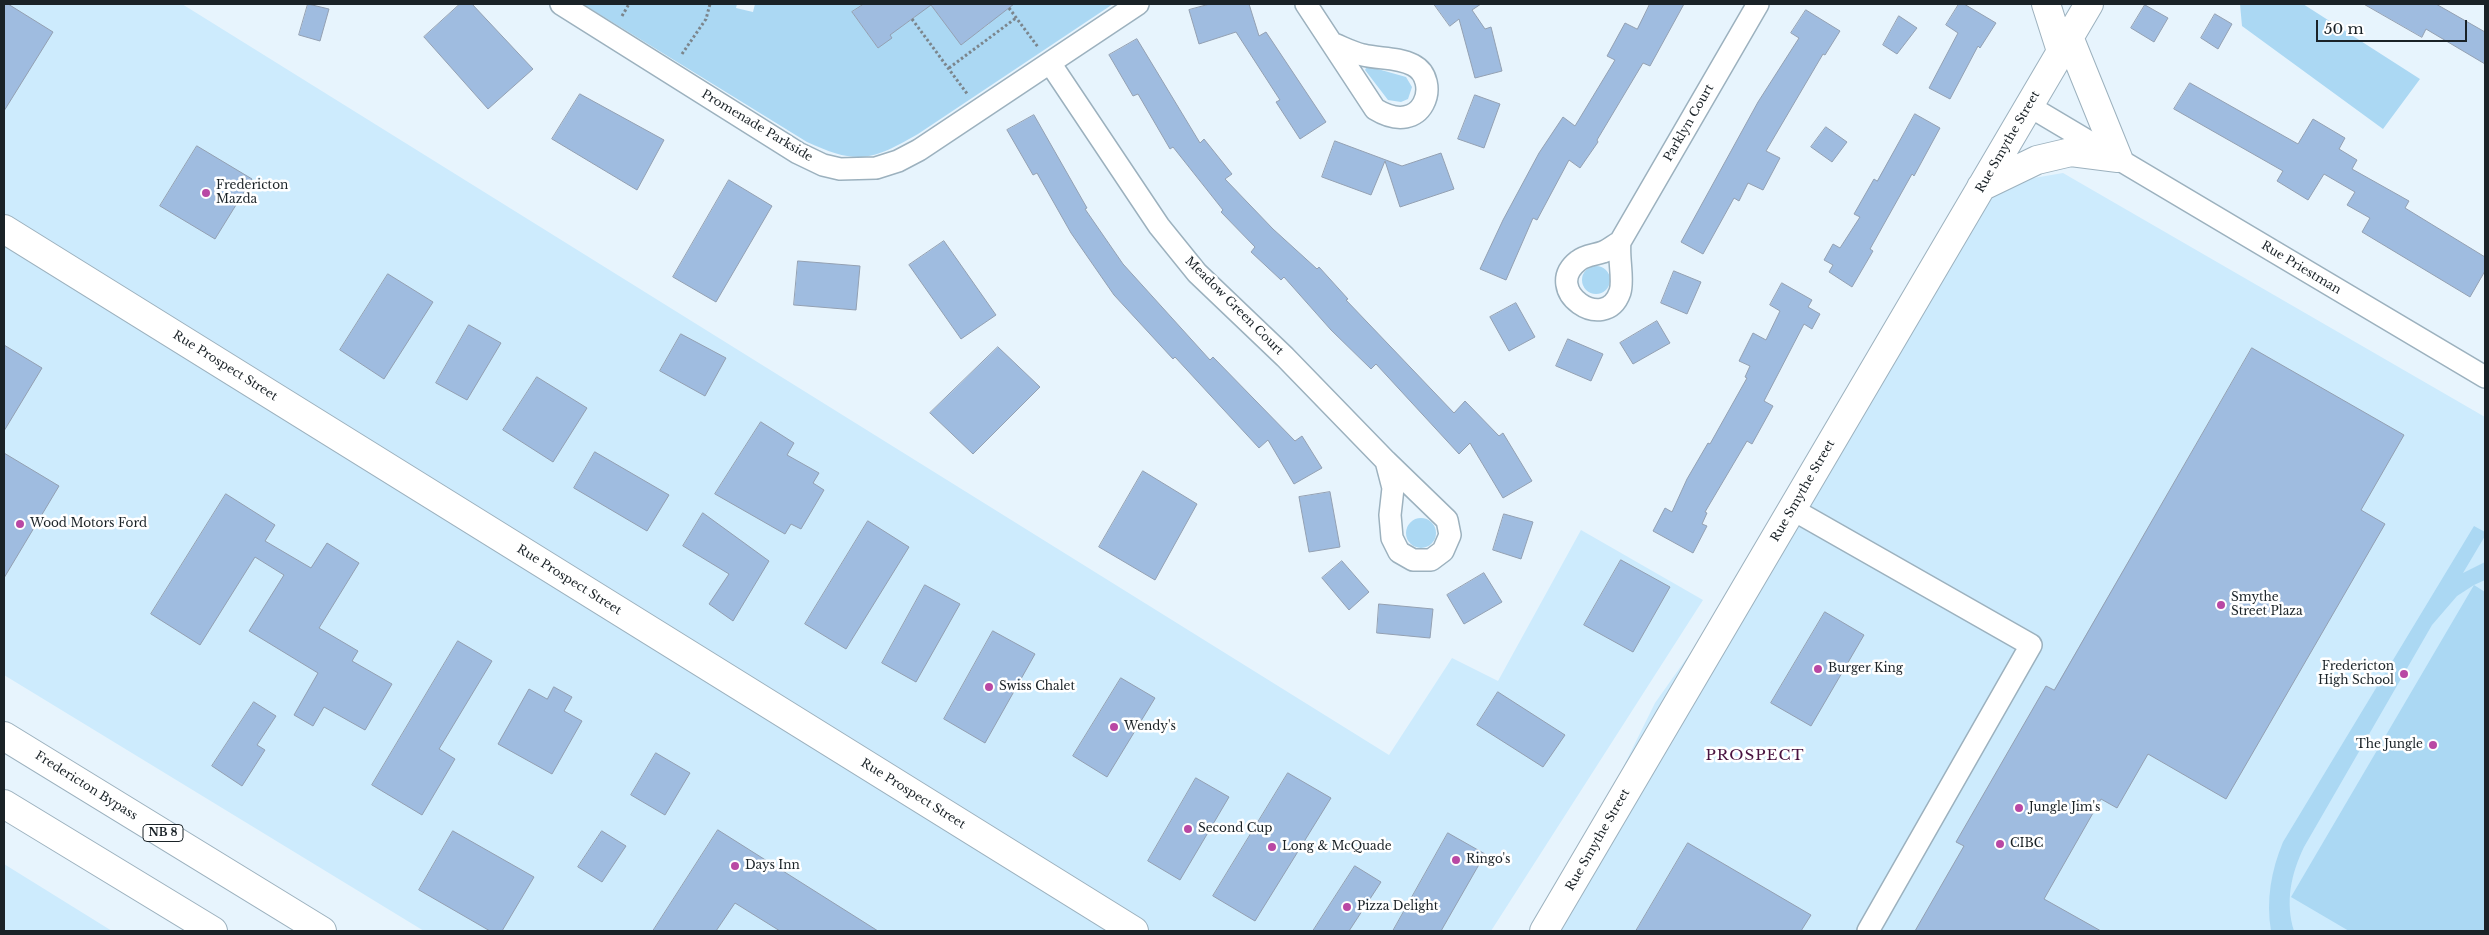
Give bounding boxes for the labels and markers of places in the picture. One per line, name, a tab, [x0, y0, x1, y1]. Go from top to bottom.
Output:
place label: Fredericton Mazda	[216, 179, 288, 207]
marker: Fredericton Mazda	[200, 187, 212, 199]
place label: Wood Motors Ford	[30, 517, 147, 531]
marker: Wood Motors Ford	[14, 518, 26, 530]
place label: Smythe Street Plaza	[2231, 591, 2303, 619]
marker: Smythe Street Plaza	[2215, 599, 2227, 611]
place label: Fredericton High School	[2318, 660, 2394, 688]
place label: Burger King	[1828, 662, 1903, 676]
marker: Burger King	[1812, 663, 1824, 675]
marker: Fredericton High School	[2398, 668, 2410, 680]
place label: Swiss Chalet	[999, 680, 1075, 694]
marker: Swiss Chalet	[983, 681, 995, 693]
place label: Wendy's	[1124, 720, 1176, 734]
marker: Wendy's	[1108, 721, 1120, 733]
place label: The Jungle	[2356, 738, 2423, 752]
marker: The Jungle	[2427, 739, 2439, 751]
place label: Jungle Jim's	[2029, 801, 2100, 815]
marker: Jungle Jim's	[2013, 802, 2025, 814]
place label: Second Cup	[1198, 822, 1273, 836]
marker: Second Cup	[1182, 823, 1194, 835]
place label: CIBC	[2010, 837, 2043, 851]
marker: CIBC	[1994, 838, 2006, 850]
place label: Long & McQuade	[1282, 840, 1392, 854]
marker: Long & McQuade	[1266, 841, 1278, 853]
place label: Ringo's	[1466, 853, 1510, 867]
marker: Ringo's	[1450, 854, 1462, 866]
place label: Days Inn	[745, 859, 800, 873]
marker: Days Inn	[729, 860, 741, 872]
place label: Pizza Delight	[1357, 900, 1438, 914]
marker: Pizza Delight	[1341, 901, 1353, 913]

